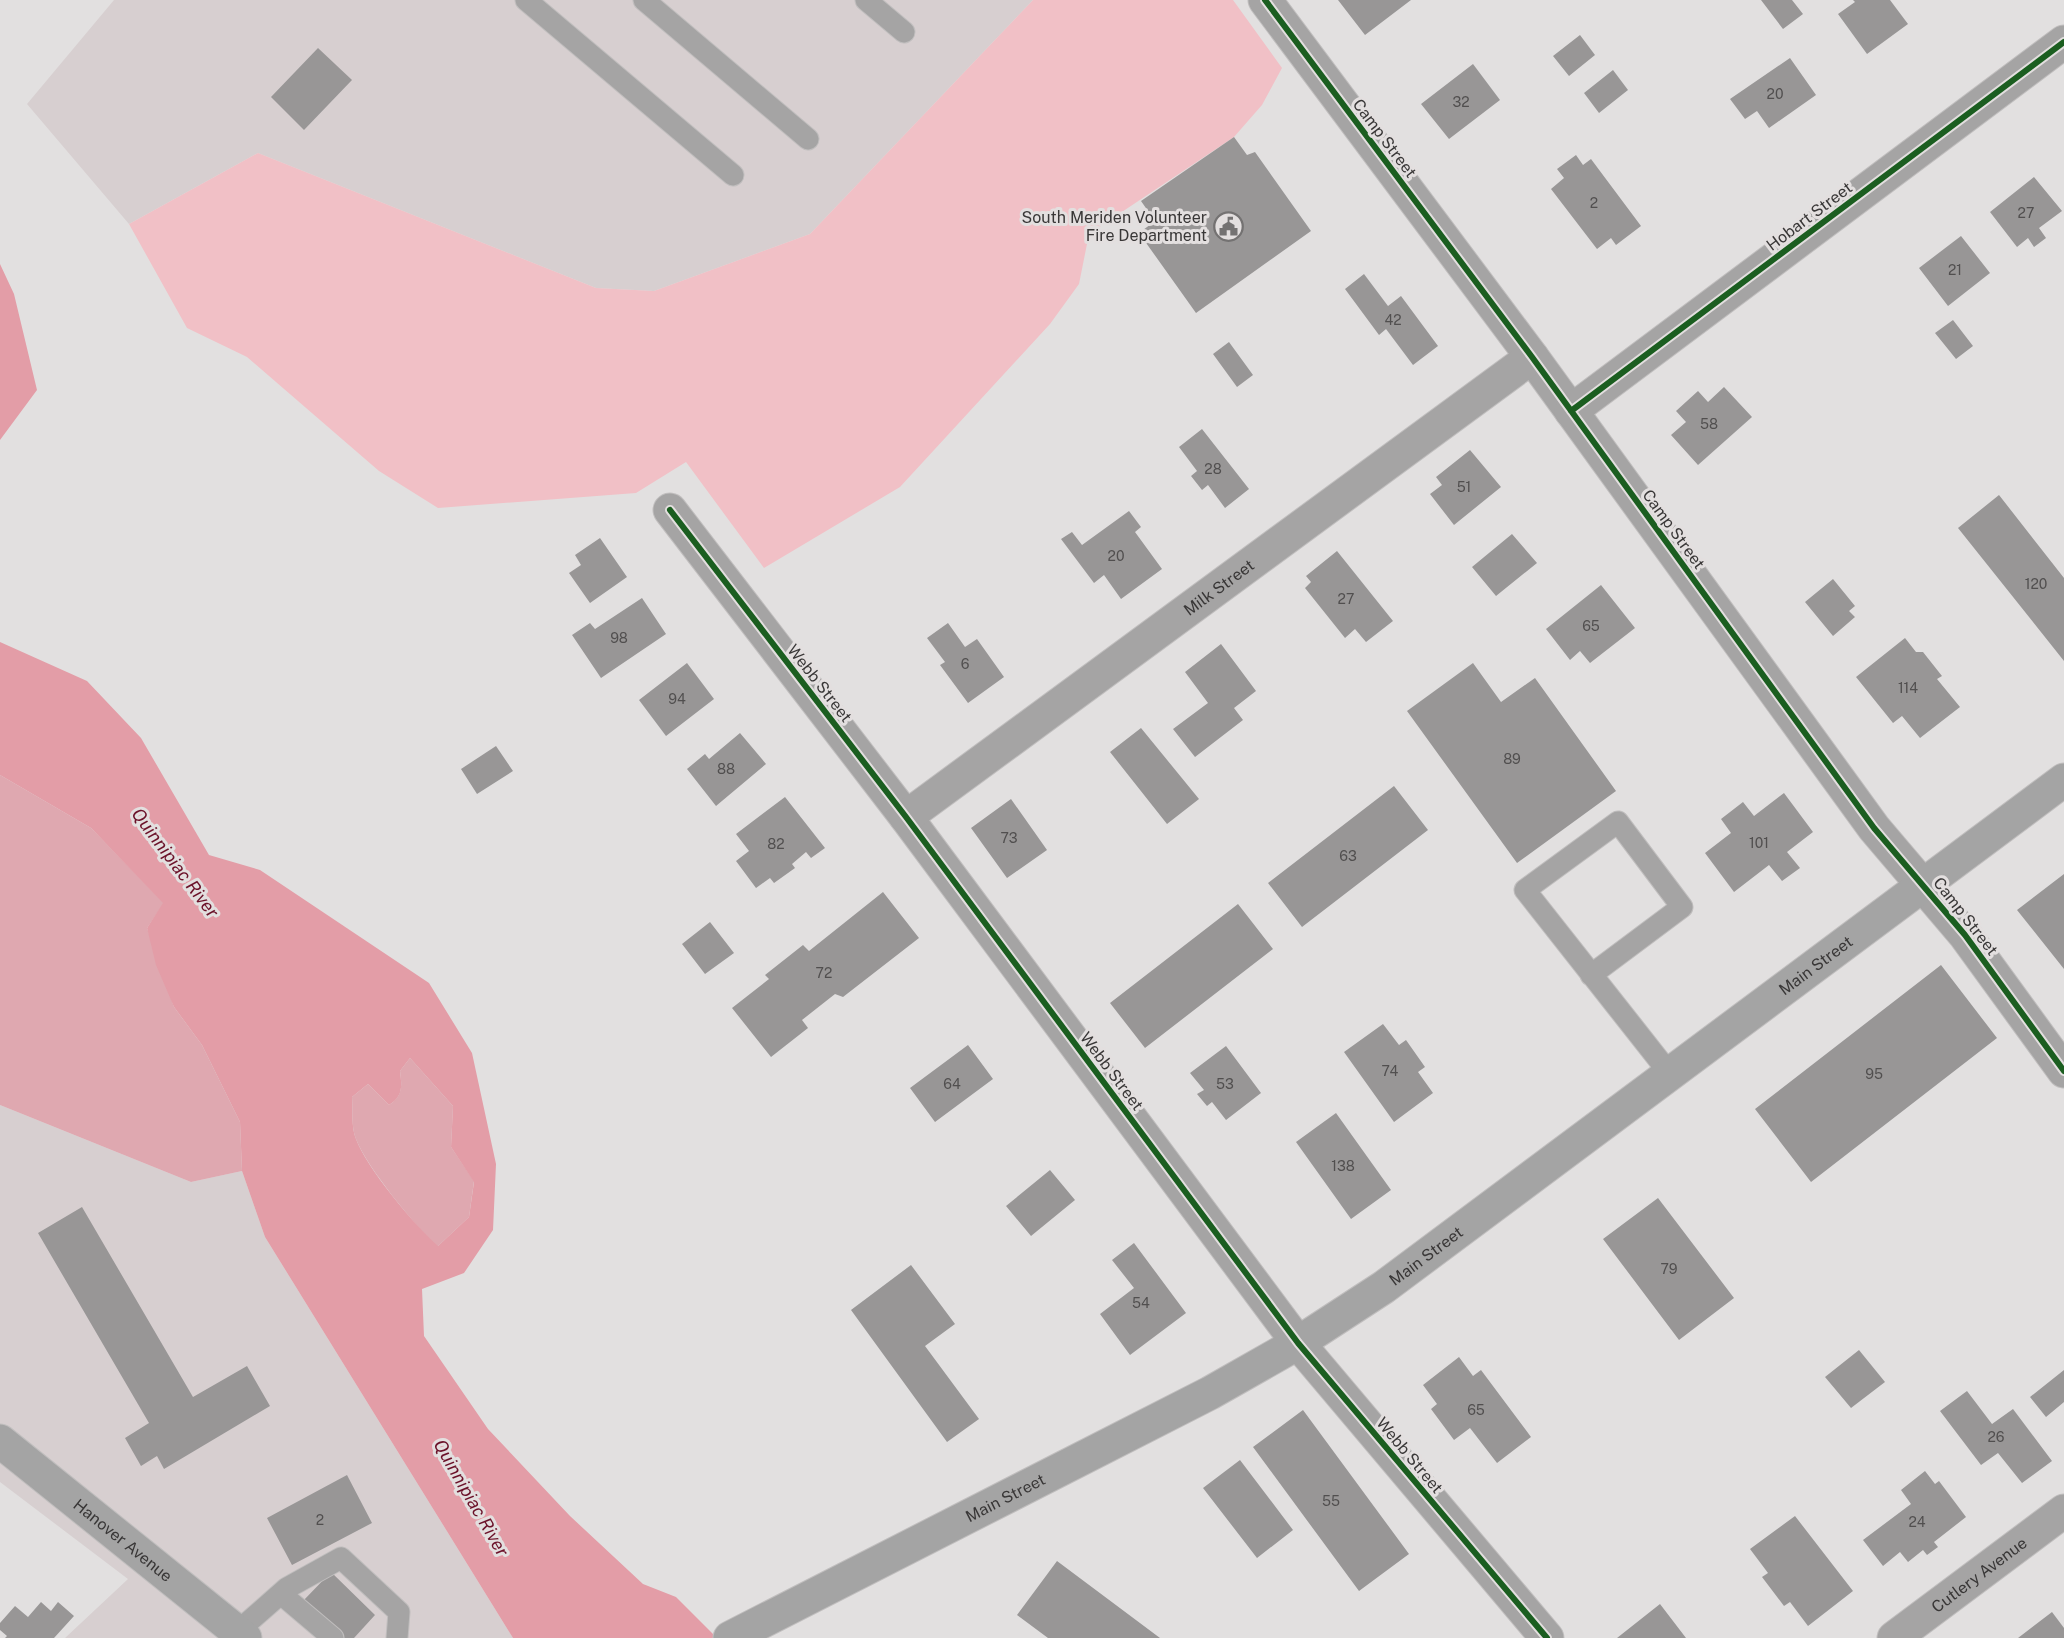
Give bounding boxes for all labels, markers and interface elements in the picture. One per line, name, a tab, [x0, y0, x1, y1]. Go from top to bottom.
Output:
house number: 20	[1767, 86, 1783, 102]
house number: 32	[1452, 94, 1470, 110]
street label: Camp Street	[1349, 95, 1420, 181]
street label: Hobart Street	[1763, 178, 1856, 255]
house number: 2	[1590, 195, 1598, 211]
house number: 27	[2018, 205, 2034, 221]
place label: South Meriden Volunteer Fire Department	[1022, 208, 1207, 245]
public building icon: South Meriden Volunteer Fire Department	[1212, 210, 1244, 242]
house number: 21	[1948, 262, 1962, 278]
house number: 42	[1384, 312, 1402, 328]
house number: 58	[1700, 416, 1718, 432]
house number: 28	[1204, 461, 1222, 477]
house number: 51	[1457, 479, 1471, 495]
street label: Camp Street	[1638, 486, 1709, 573]
house number: 20	[1108, 548, 1124, 564]
street label: Milk Street	[1180, 556, 1258, 620]
house number: 120	[2025, 576, 2047, 592]
house number: 27	[1338, 591, 1354, 607]
house number: 65	[1582, 618, 1600, 634]
house number: 98	[610, 630, 628, 646]
street label: Webb Street	[783, 641, 856, 726]
house number: 6	[961, 656, 970, 672]
house number: 114	[1898, 680, 1918, 696]
house number: 94	[668, 691, 686, 707]
house number: 89	[1503, 751, 1521, 767]
house number: 88	[717, 761, 735, 777]
water label: Quinnipiac River	[127, 804, 223, 922]
house number: 73	[1001, 830, 1018, 846]
house number: 101	[1749, 835, 1769, 851]
house number: 82	[767, 836, 785, 852]
house number: 63	[1339, 848, 1357, 864]
street label: Camp Street	[1929, 874, 2002, 959]
street label: Main Street	[1775, 932, 1856, 999]
house number: 72	[816, 965, 832, 981]
street label: Webb Street	[1076, 1028, 1147, 1114]
house number: 74	[1382, 1063, 1399, 1079]
house number: 95	[1865, 1066, 1883, 1082]
house number: 64	[943, 1076, 961, 1092]
house number: 53	[1216, 1076, 1234, 1092]
house number: 138	[1331, 1158, 1355, 1174]
street label: Main Street	[1386, 1223, 1467, 1290]
house number: 79	[1661, 1261, 1678, 1277]
house number: 54	[1132, 1295, 1150, 1311]
house number: 65	[1467, 1402, 1485, 1418]
street label: Webb Street	[1372, 1414, 1447, 1497]
house number: 26	[1987, 1429, 2005, 1445]
water label: Quinnipiac River	[429, 1436, 513, 1560]
street label: Main Street	[962, 1470, 1049, 1526]
house number: 55	[1322, 1493, 1340, 1509]
street label: Hanover Avenue	[70, 1495, 176, 1586]
house number: 2	[316, 1512, 324, 1528]
house number: 24	[1908, 1514, 1926, 1530]
street label: Cutlery Avenue	[1928, 1533, 2031, 1617]

